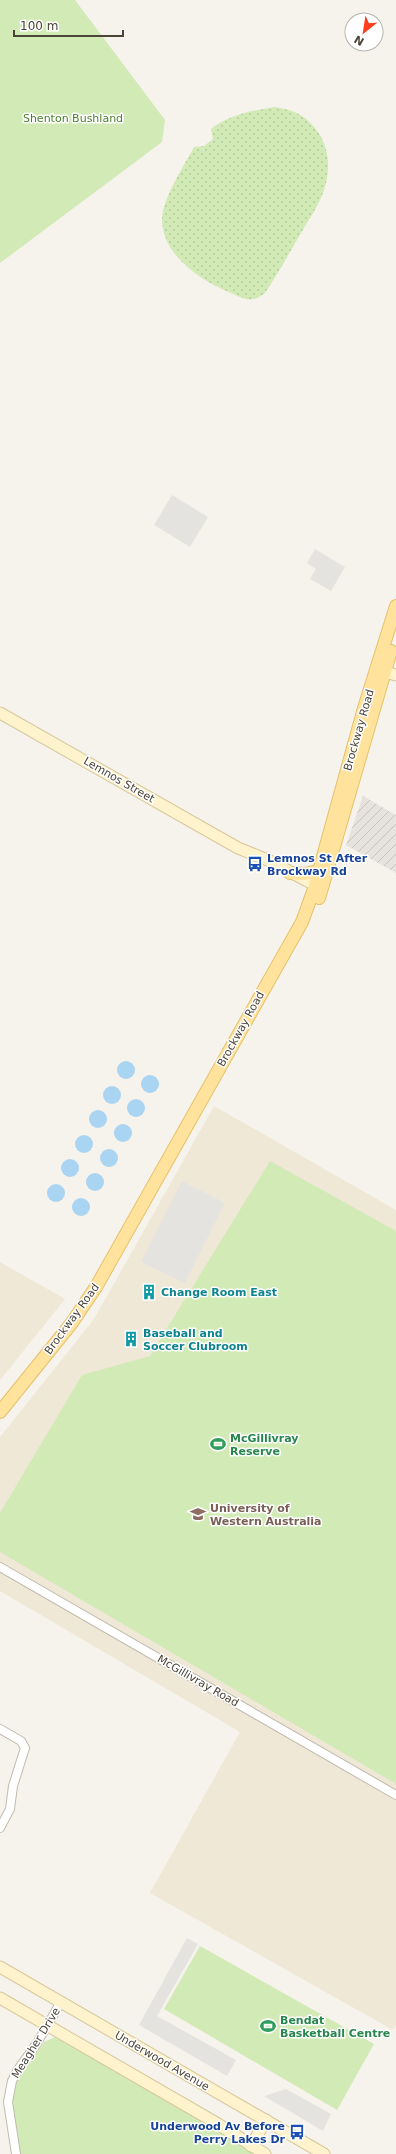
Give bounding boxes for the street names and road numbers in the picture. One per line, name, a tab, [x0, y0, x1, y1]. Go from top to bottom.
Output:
street label: Brockway Road	[341, 688, 377, 772]
street label: Lemnos Street	[81, 754, 157, 806]
street label: Brockway Road	[215, 989, 267, 1069]
street label: Brockway Road	[42, 1281, 102, 1357]
street label: McGillivray Road	[155, 1652, 241, 1710]
street label: Meagher Drive	[9, 2005, 63, 2081]
street label: Underwood Avenue	[112, 2029, 212, 2094]

